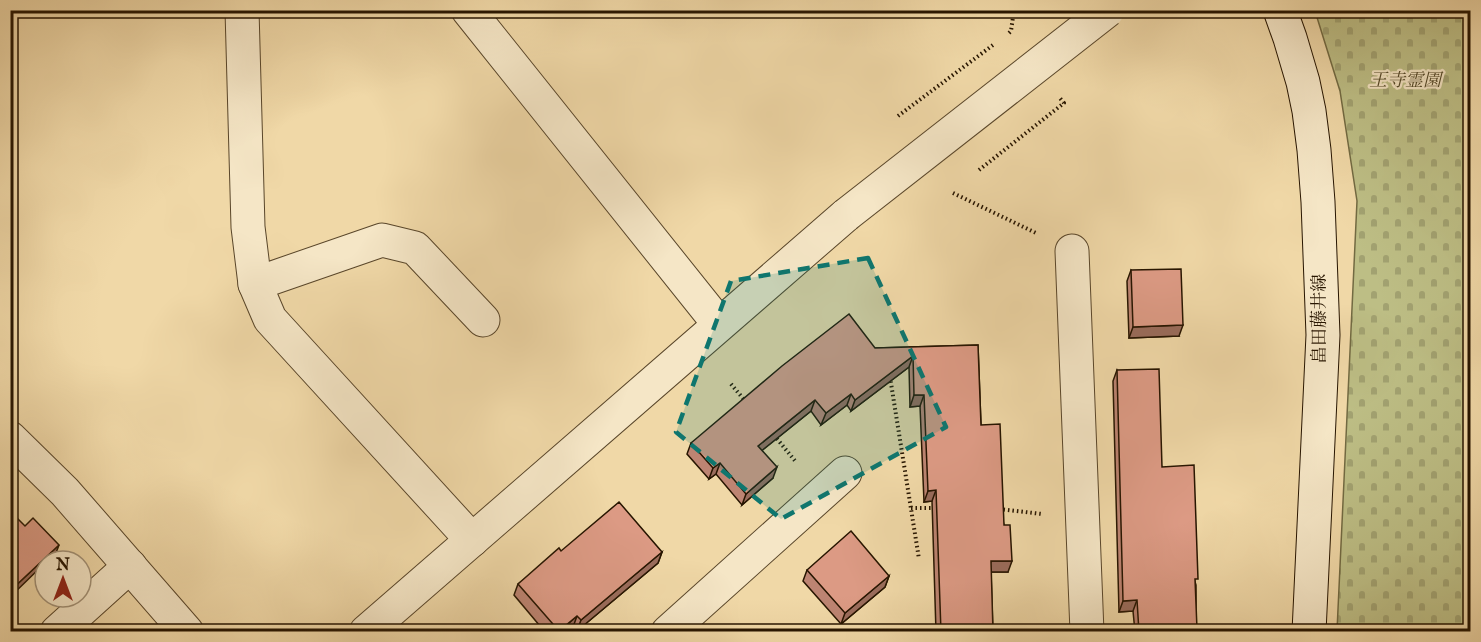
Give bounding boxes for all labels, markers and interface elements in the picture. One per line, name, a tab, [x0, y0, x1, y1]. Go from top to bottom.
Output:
park label: 王寺霊園	[1369, 70, 1444, 93]
street label: 畠田藤井線	[1309, 274, 1332, 364]
north arrow	[33, 549, 93, 609]
text: N	[55, 556, 70, 576]

